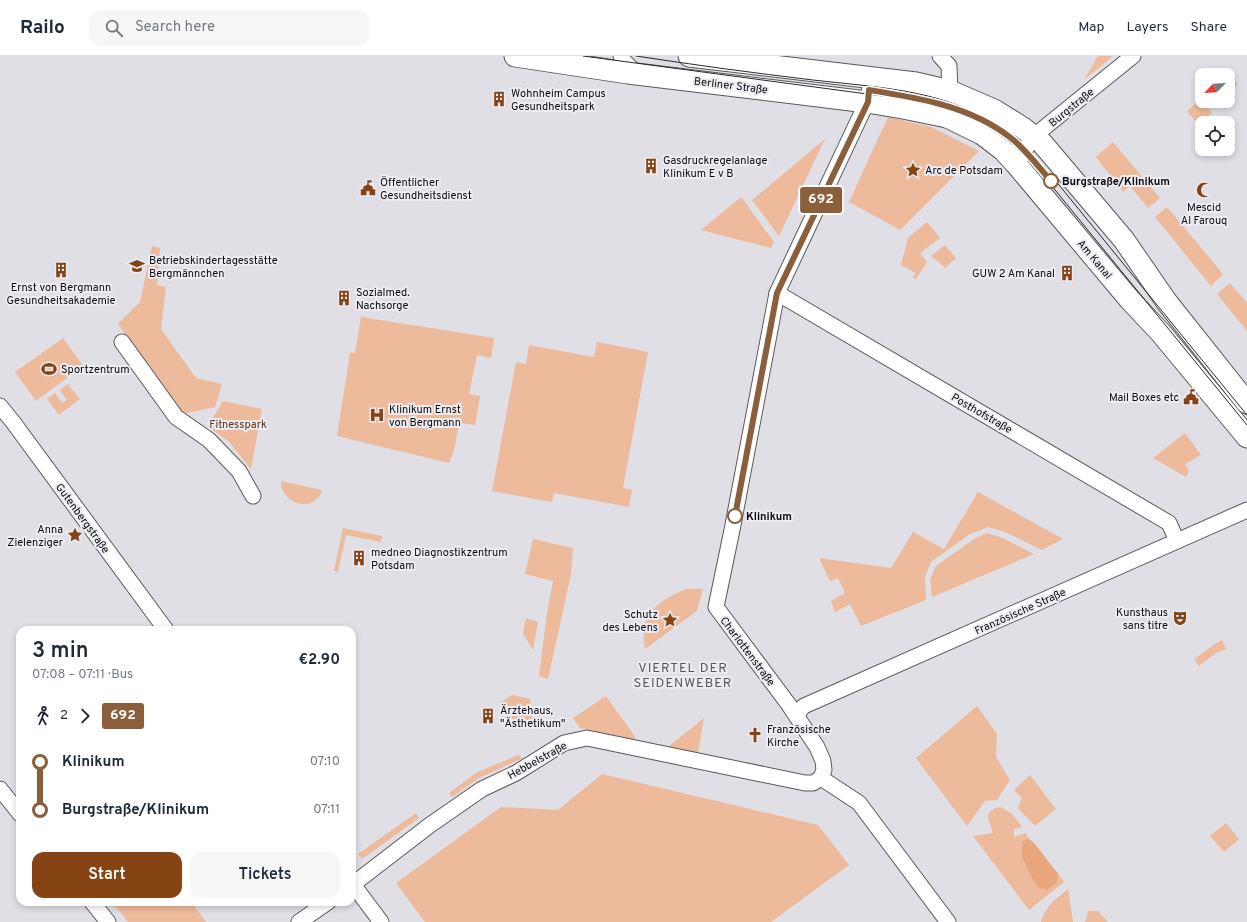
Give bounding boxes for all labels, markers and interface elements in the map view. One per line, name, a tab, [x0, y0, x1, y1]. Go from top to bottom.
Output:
search box	[89, 10, 369, 46]
text: Railo	[20, 16, 65, 40]
icon: search	[103, 17, 125, 39]
text: Search here	[135, 18, 215, 37]
text: Map	[1078, 19, 1104, 36]
text: Layers	[1126, 19, 1168, 36]
text: Share	[1190, 19, 1227, 36]
north arrow	[1195, 68, 1235, 108]
map controls	[1195, 68, 1235, 156]
street label: Berliner Straße	[693, 75, 769, 97]
street label: Burgstraße	[1046, 85, 1097, 130]
place label: Wohnheim Campus Gesundheitspark	[511, 87, 606, 114]
building icon: Wohnheim Campus Gesundheitspark	[490, 90, 508, 108]
button: locate	[1195, 116, 1235, 156]
place label: Gasdruckregelanlage Klinikum E v B	[663, 154, 767, 181]
building icon: Gasdruckregelanlage Klinikum E v B	[642, 157, 660, 175]
place icon: Arc de Potsdam	[904, 161, 922, 179]
place label: Arc de Potsdam	[925, 164, 1003, 178]
marker: Burgstraße/Klinikum	[1043, 173, 1059, 189]
place label: Öffentlicher Gesundheitsdienst	[380, 175, 472, 203]
place label: Burgstraße/Klinikum	[1062, 175, 1170, 189]
public building icon: Öffentlicher Gesundheitsdienst	[359, 179, 377, 197]
mosque icon: Mescid Al Farouq	[1195, 181, 1213, 199]
line badge: 692	[798, 187, 844, 213]
text: 692	[808, 191, 834, 208]
place label: Mescid Al Farouq	[1181, 201, 1227, 228]
street label: Am Kanal	[1074, 237, 1115, 282]
place label: Betriebskindertagesstätte Bergmännchen	[149, 254, 278, 281]
school or university icon: Betriebskindertagesstätte Bergmännchen	[128, 257, 146, 275]
building icon: Ernst von Bergmann Gesundheitsakademie	[52, 261, 70, 279]
building icon: GUW 2 Am Kanal	[1058, 264, 1076, 282]
place label: GUW 2 Am Kanal	[972, 267, 1055, 281]
place label: Ernst von Bergmann Gesundheitsakademie	[7, 281, 116, 308]
place label: Sozialmed. Nachsorge	[356, 286, 410, 313]
building icon: Sozialmed. Nachsorge	[335, 289, 353, 307]
sports icon: Sportzentrum	[40, 360, 58, 378]
place label: Sportzentrum	[61, 363, 130, 377]
public building icon: Mail Boxes etc	[1182, 388, 1200, 406]
street label: Posthofstraße	[948, 391, 1015, 437]
place label: Mail Boxes etc	[1109, 391, 1179, 405]
place label: Klinikum Ernst von Bergmann	[389, 403, 461, 430]
hospital icon: Klinikum Ernst von Bergmann	[368, 406, 386, 424]
park label: Fitnesspark	[209, 418, 267, 432]
street label: Gutenbergstraße	[52, 481, 112, 556]
marker: Klinikum	[727, 508, 743, 524]
place label: Klinikum	[746, 510, 792, 524]
place label: Anna Zielenziger	[7, 523, 64, 550]
place icon: Anna Zielenziger	[66, 526, 84, 544]
place label: medneo Diagnostikzentrum Potsdam	[371, 546, 507, 573]
building icon: medneo Diagnostikzentrum Potsdam	[350, 549, 368, 567]
street label: Französische Straße	[973, 585, 1068, 638]
place label: Kunsthaus sans titre	[1116, 606, 1168, 633]
place label: Schutz des Lebens	[602, 608, 658, 635]
theatre icon: Kunsthaus sans titre	[1171, 609, 1189, 627]
place icon: Schutz des Lebens	[661, 611, 679, 629]
street label: Charlottenstraße	[717, 614, 778, 689]
text: 3 min	[32, 638, 88, 665]
text: €2.90	[299, 651, 340, 670]
district label: VIERTEL DER SEIDENWEBER	[633, 661, 733, 692]
text: 07:08 – 07:11 · Bus	[32, 667, 133, 683]
place label: Ärztehaus, "Ästhetikum"	[500, 703, 565, 731]
icon: walk	[32, 705, 54, 727]
icon: forward	[74, 705, 96, 727]
text: 692	[110, 707, 136, 724]
building icon: Ärztehaus, "Ästhetikum"	[479, 707, 497, 725]
text: 2	[60, 708, 68, 724]
place label: Französische Kirche	[767, 723, 831, 750]
church icon: Französische Kirche	[746, 726, 764, 744]
street label: Hebbelstraße	[505, 739, 570, 783]
text: Klinikum	[62, 753, 125, 772]
text: 07:10	[310, 754, 340, 770]
text: Burgstraße/Klinikum	[62, 801, 209, 820]
text: 07:11	[313, 802, 340, 818]
button: Start	[32, 852, 182, 898]
button: Tickets	[190, 852, 340, 898]

